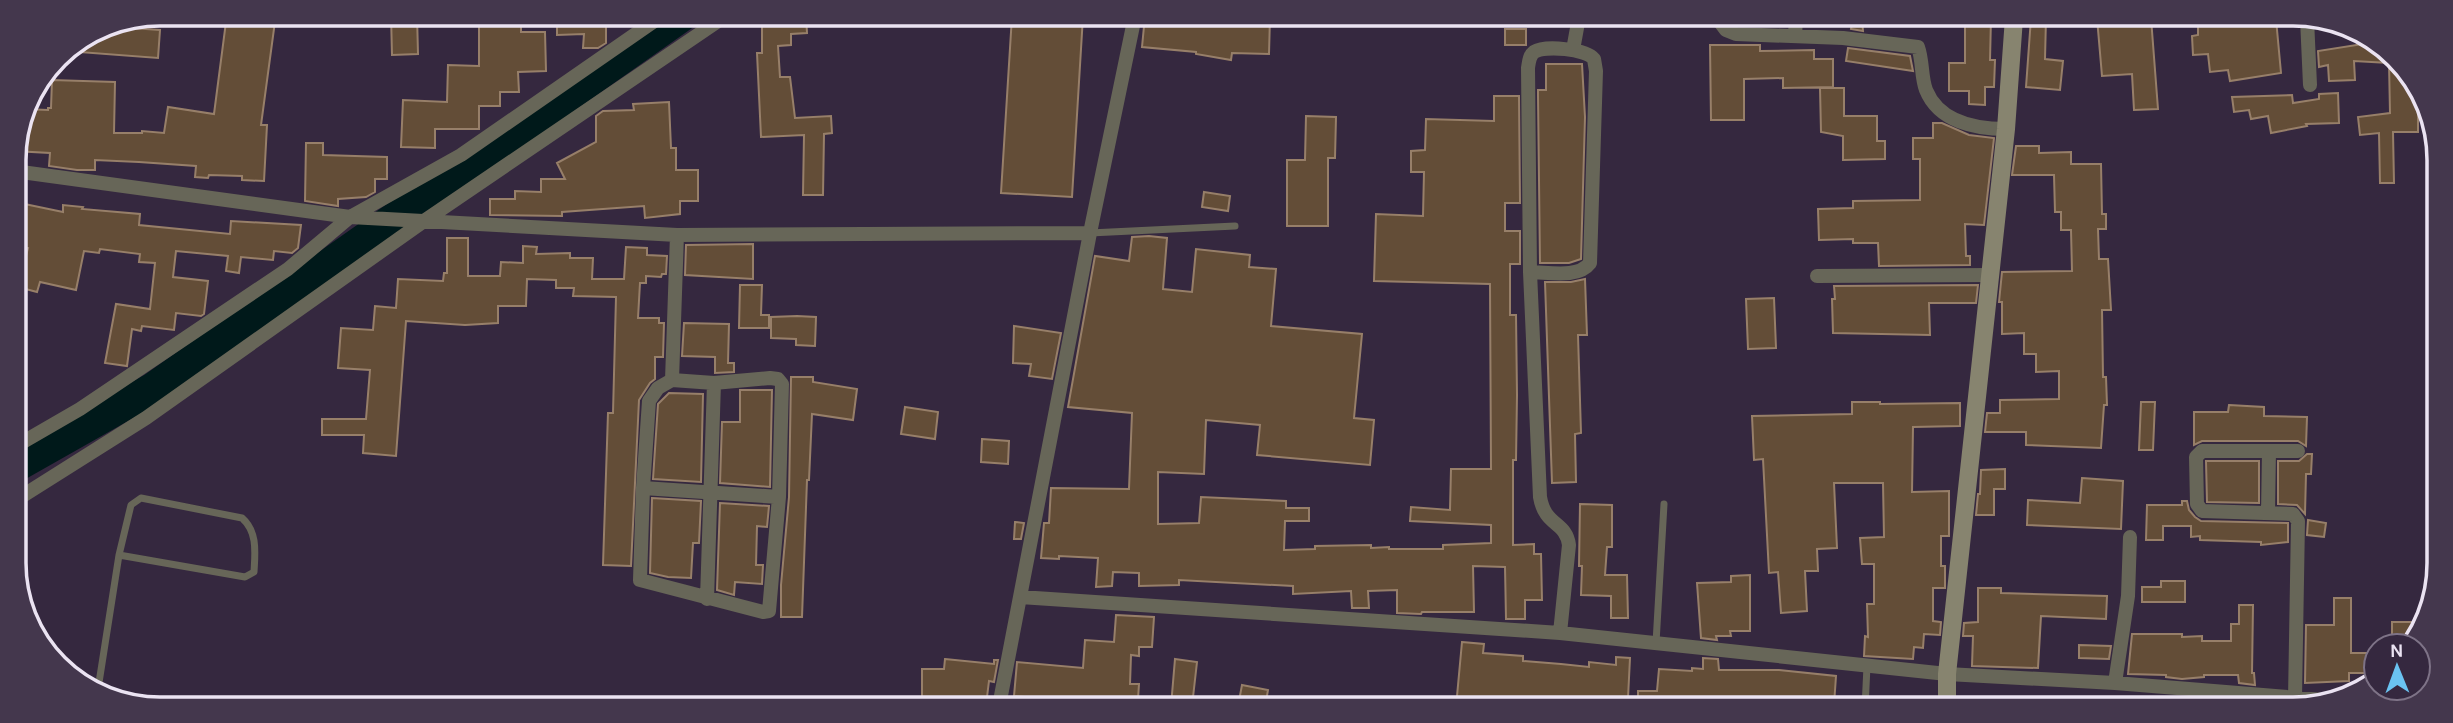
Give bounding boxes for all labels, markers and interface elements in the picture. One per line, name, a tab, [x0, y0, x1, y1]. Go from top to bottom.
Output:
north arrow	[2362, 632, 2432, 702]
text: N	[2390, 640, 2404, 662]

